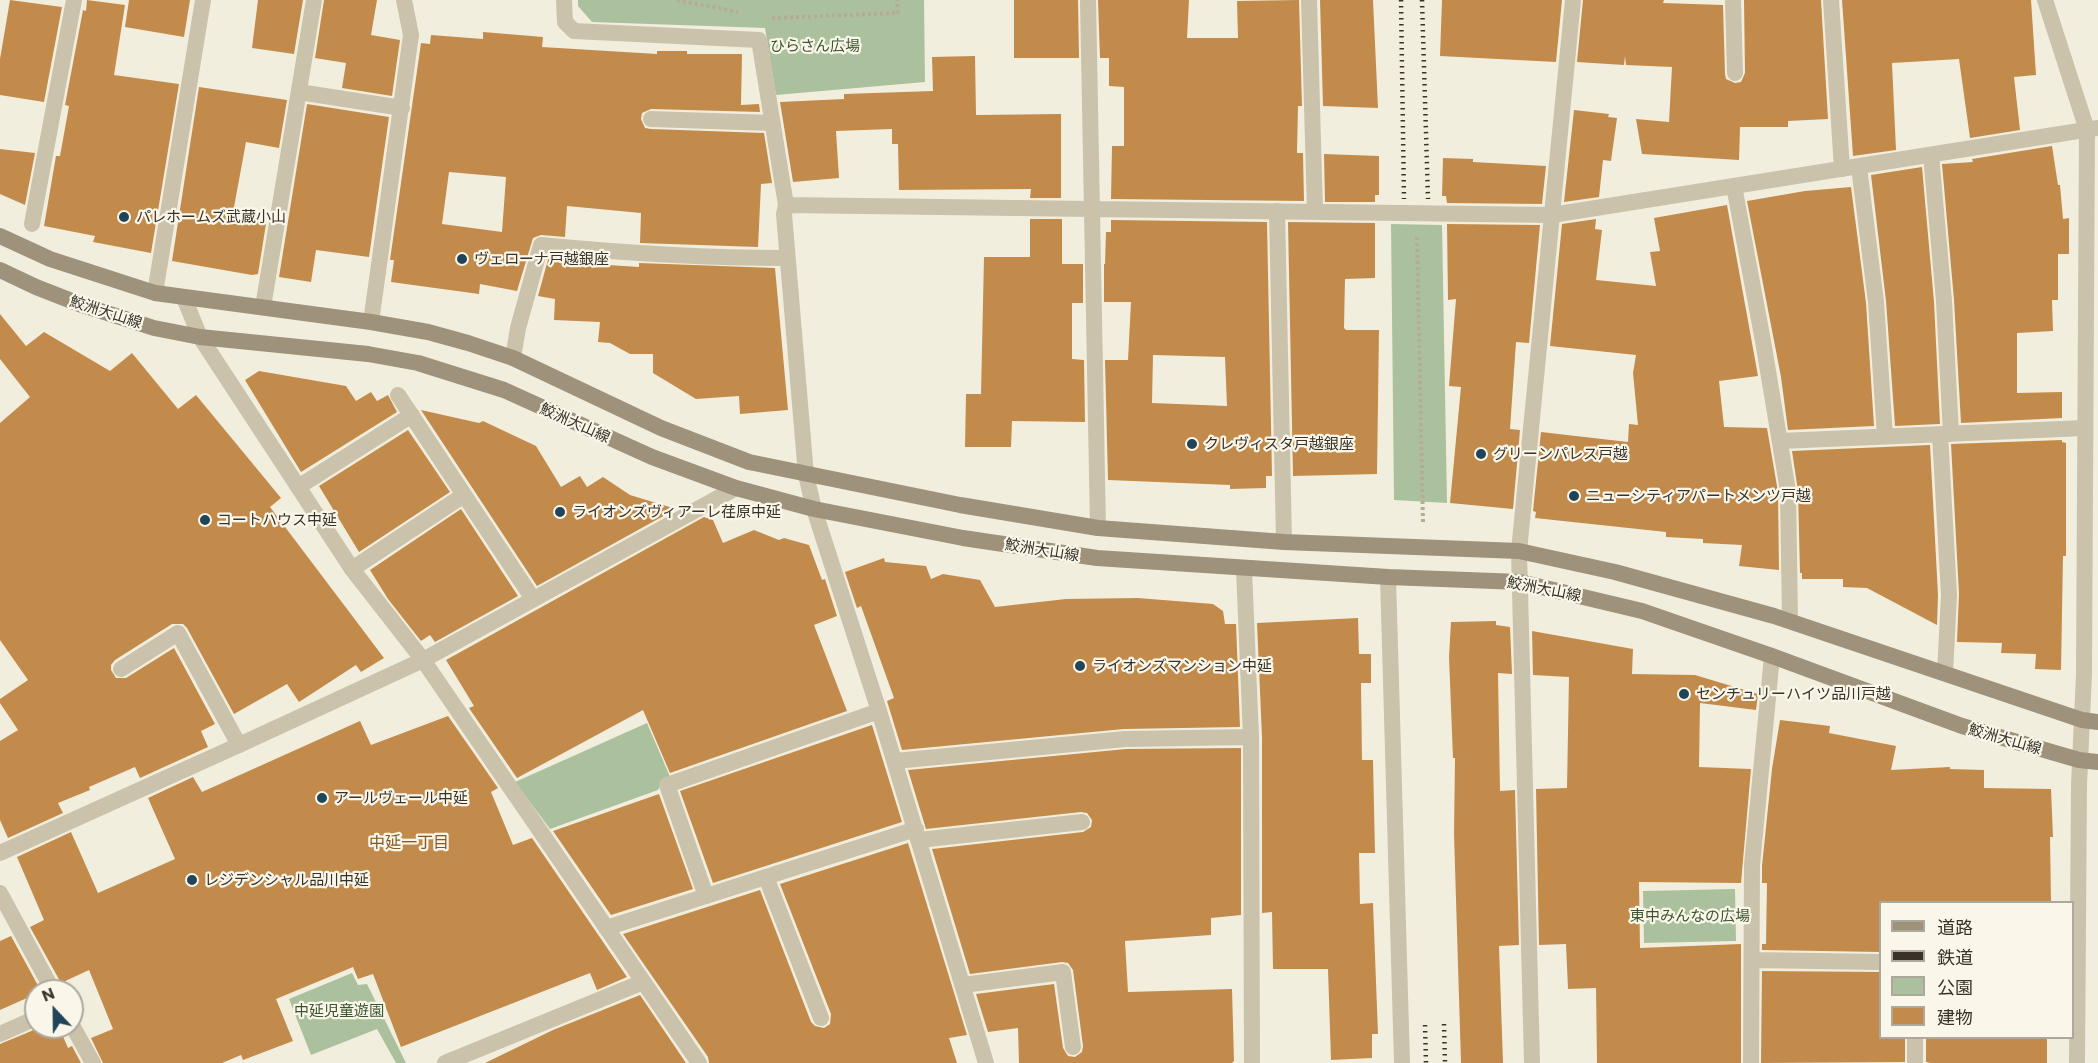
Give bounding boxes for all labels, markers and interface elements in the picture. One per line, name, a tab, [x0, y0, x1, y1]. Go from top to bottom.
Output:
park label: ひらさん広場	[770, 37, 860, 55]
place label: パレホームズ武蔵小山	[136, 208, 286, 226]
marker: パレホームズ武蔵小山	[117, 210, 131, 224]
place label: ヴェローナ戸越銀座	[474, 250, 609, 268]
marker: ヴェローナ戸越銀座	[455, 252, 469, 266]
street label: 鮫洲大山線	[68, 292, 144, 332]
street label: 鮫洲大山線	[537, 400, 613, 446]
place label: クレヴィスタ戸越銀座	[1204, 435, 1354, 453]
marker: クレヴィスタ戸越銀座	[1185, 437, 1199, 451]
place label: グリーンパレス戸越	[1493, 445, 1628, 463]
marker: グリーンパレス戸越	[1474, 447, 1488, 461]
place label: ニューシティアパートメンツ戸越	[1586, 487, 1811, 505]
marker: ニューシティアパートメンツ戸越	[1567, 489, 1581, 503]
place label: ライオンズヴィアーレ荏原中延	[572, 503, 781, 521]
marker: ライオンズヴィアーレ荏原中延	[553, 505, 567, 519]
place label: コートハウス中延	[217, 511, 337, 529]
marker: コートハウス中延	[198, 513, 212, 527]
street label: 鮫洲大山線	[1004, 535, 1080, 565]
street label: 鮫洲大山線	[1505, 573, 1583, 605]
place label: ライオンズマンション中延	[1092, 657, 1272, 675]
marker: ライオンズマンション中延	[1073, 659, 1087, 673]
place label: センチュリーハイツ品川戸越	[1696, 685, 1891, 703]
marker: センチュリーハイツ品川戸越	[1677, 687, 1691, 701]
street label: 鮫洲大山線	[1966, 720, 2044, 758]
place label: アールヴェール中延	[334, 789, 468, 807]
marker: アールヴェール中延	[315, 791, 329, 805]
district label: 中延一丁目	[369, 833, 449, 853]
place label: レジデンシャル品川中延	[204, 871, 369, 889]
marker: レジデンシャル品川中延	[185, 873, 199, 887]
legend	[1879, 901, 2074, 1039]
park label: 東中みんなの広場	[1630, 907, 1750, 925]
text: 道路	[1937, 916, 1973, 938]
text: 鉄道	[1937, 946, 1973, 968]
text: 公園	[1937, 976, 1973, 998]
north arrow	[24, 979, 84, 1039]
text: N	[39, 983, 57, 1005]
park label: 中延児童遊園	[294, 1002, 384, 1020]
text: 建物	[1937, 1006, 1973, 1028]

